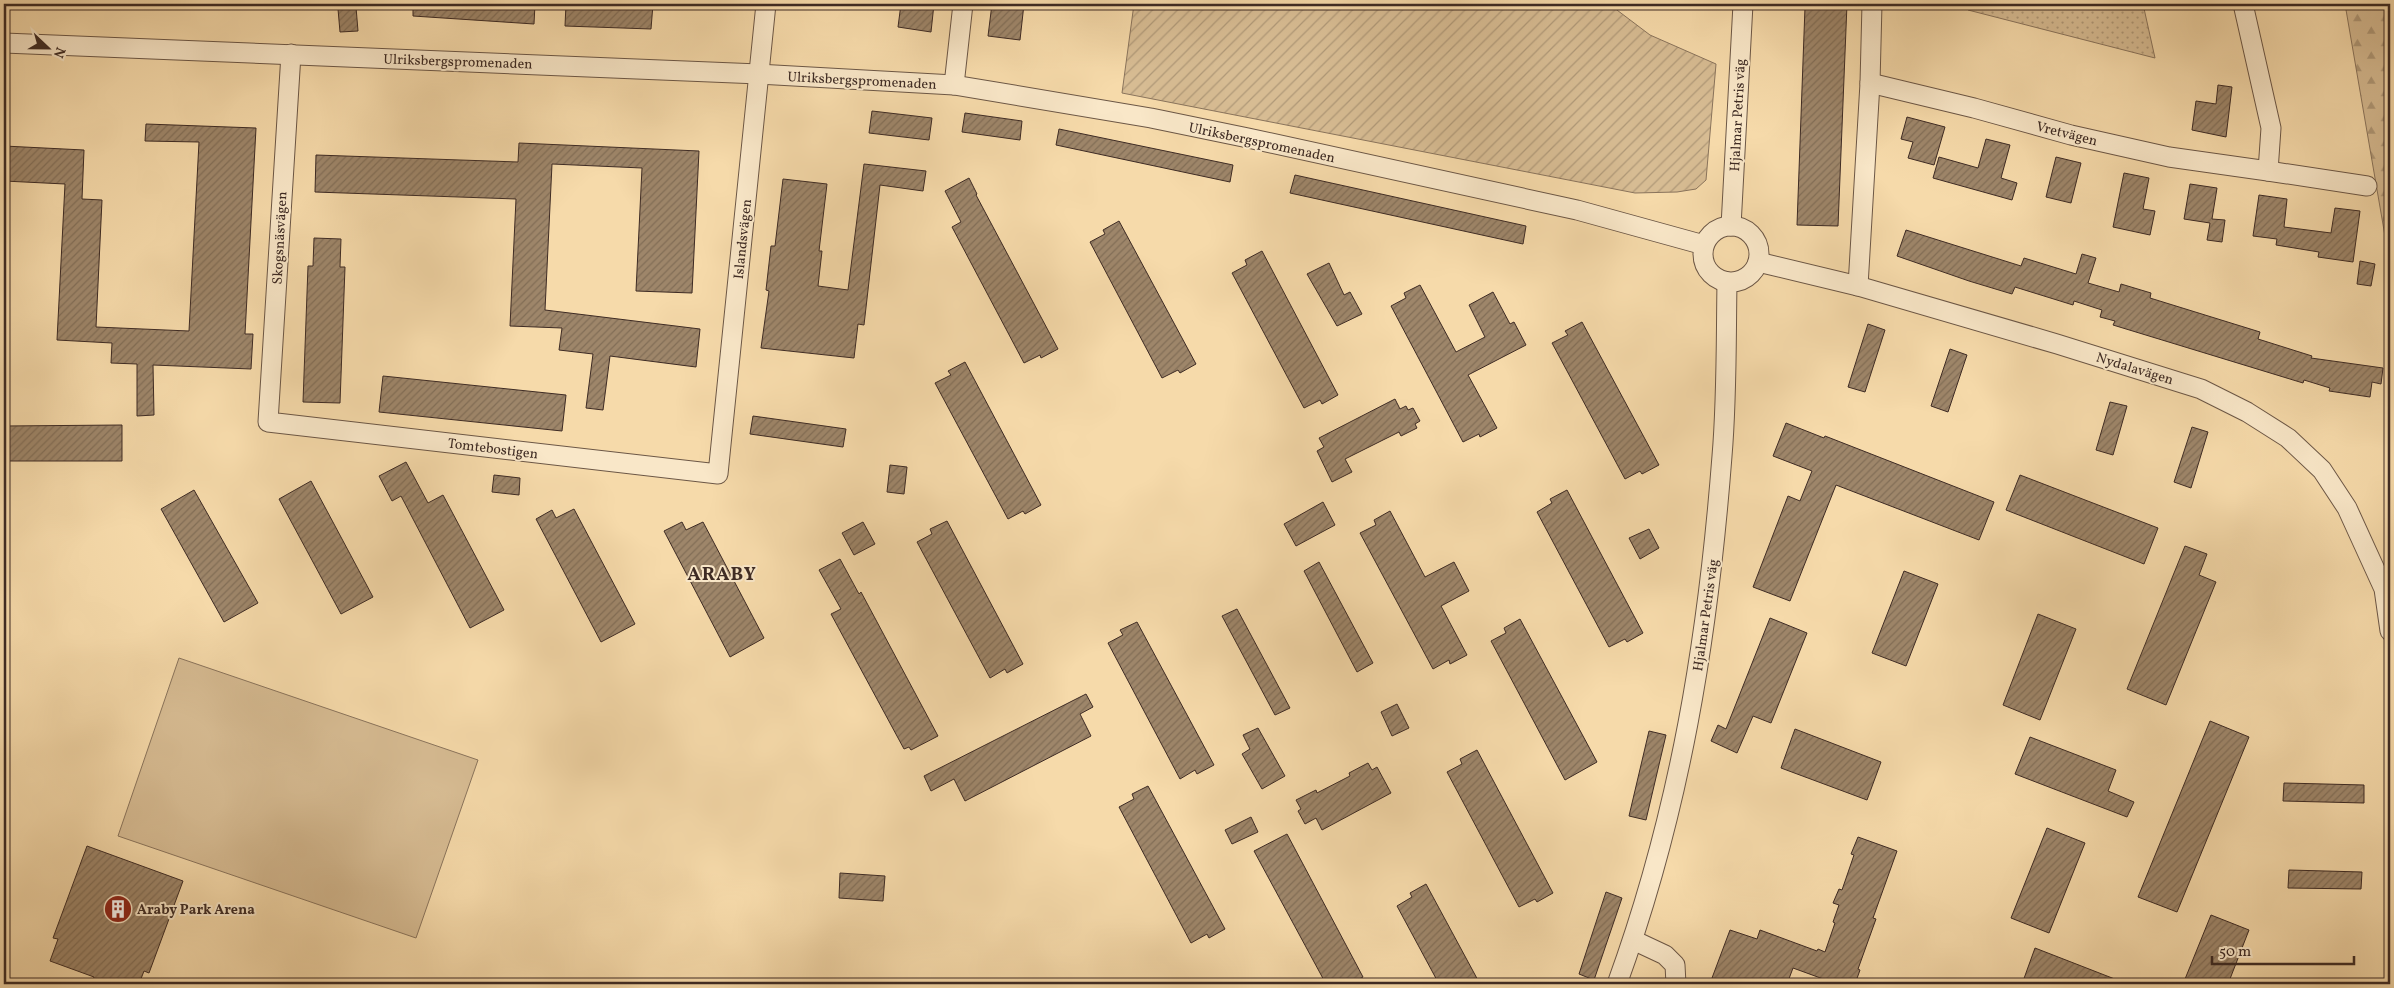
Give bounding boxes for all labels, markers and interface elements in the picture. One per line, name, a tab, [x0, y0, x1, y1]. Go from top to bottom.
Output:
north arrow	[22, 22, 72, 72]
text: N	[48, 44, 69, 61]
street label: Ulriksbergspromenaden	[383, 50, 533, 75]
street label: Hjalmar Petris väg	[1726, 58, 1751, 172]
street label: Ulriksbergspromenaden	[787, 68, 937, 95]
street label: Vretvägen	[2034, 118, 2099, 151]
street label: Ulriksbergspromenaden	[1187, 119, 1337, 168]
street label: Skogsnäsvägen	[269, 191, 292, 285]
street label: Islandsvägen	[730, 198, 757, 280]
street label: Nydalavägen	[2094, 349, 2176, 390]
street label: Tomtebostigen	[447, 435, 539, 464]
street label: Hjalmar Petris väg	[1689, 558, 1724, 673]
district label: ARABY	[687, 562, 757, 588]
building icon: Araby Park Arena	[103, 894, 133, 924]
place label: Araby Park Arena	[137, 901, 255, 920]
scale bar	[2212, 933, 2354, 965]
text: 50 m	[2219, 942, 2251, 963]

